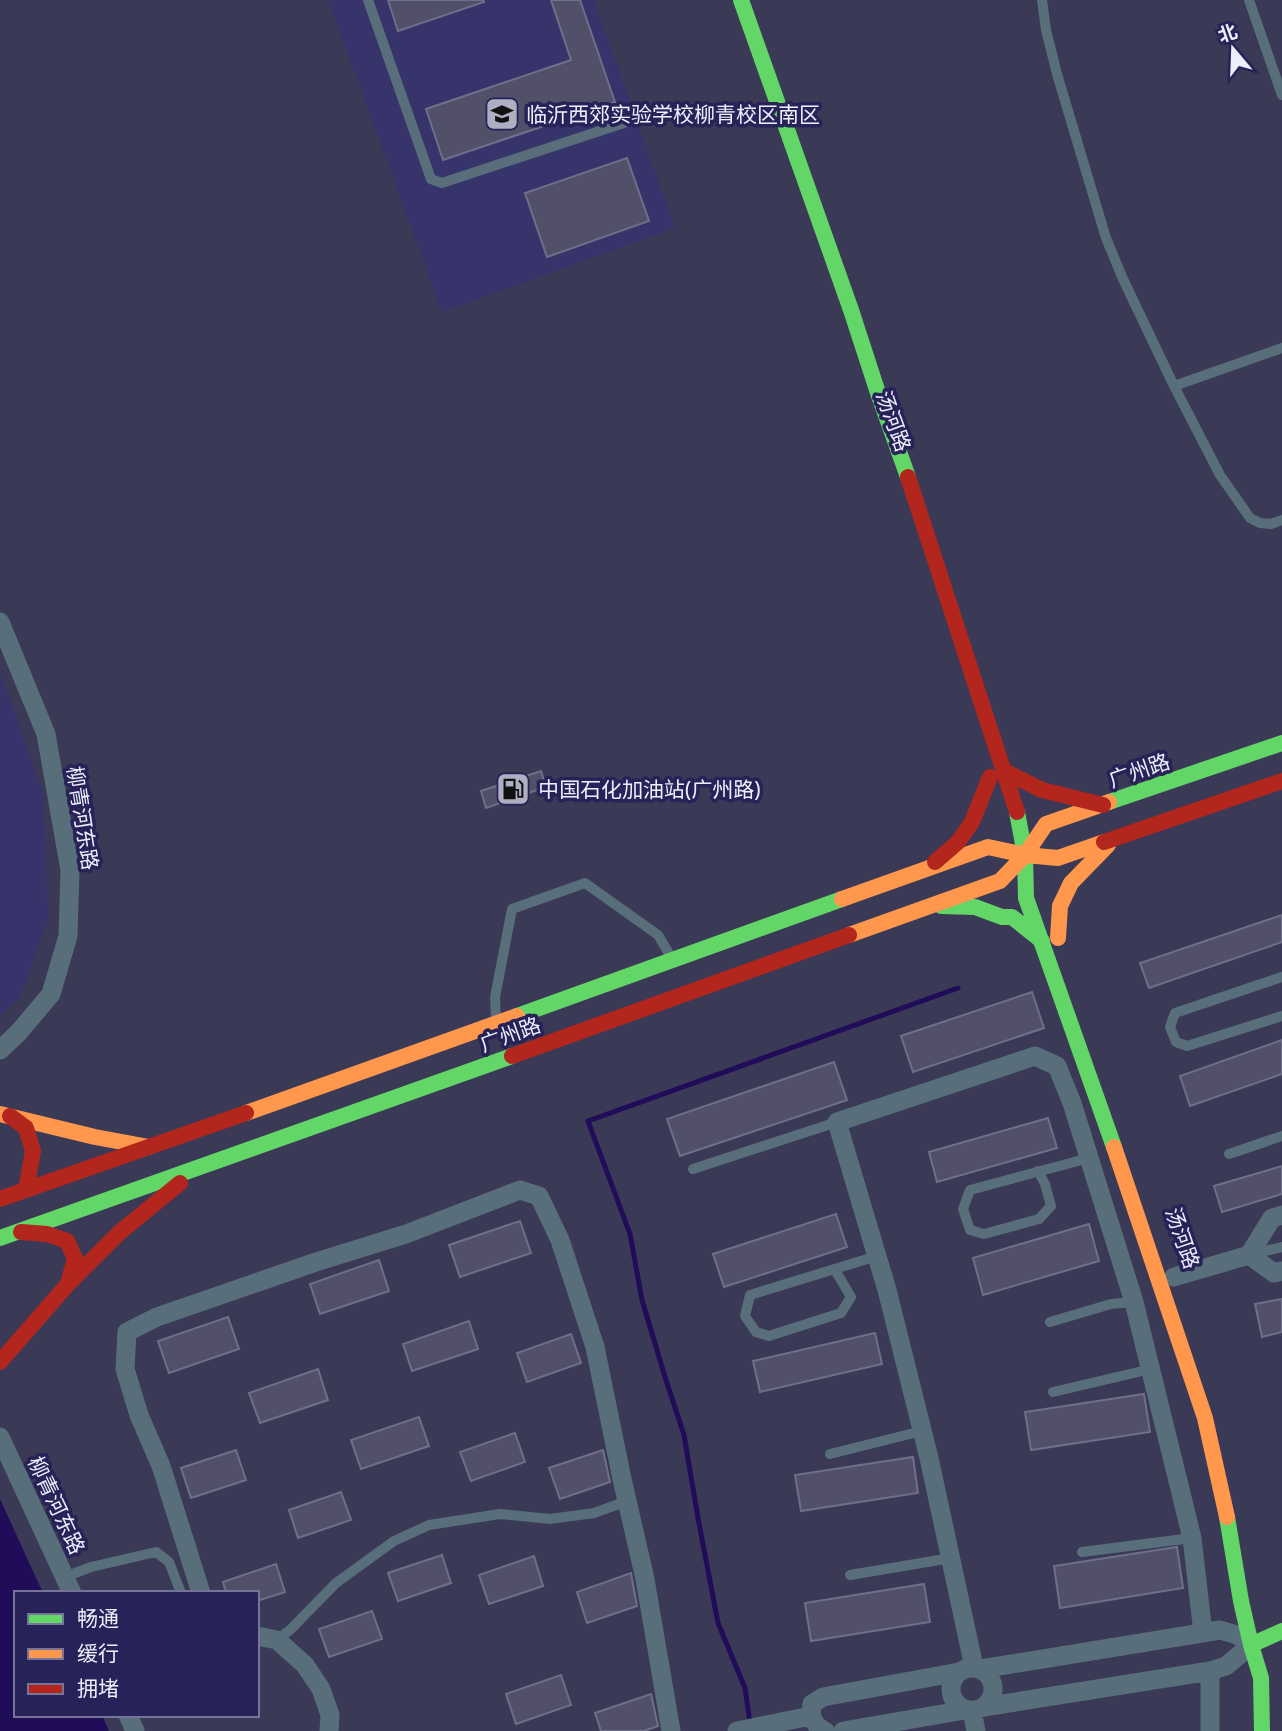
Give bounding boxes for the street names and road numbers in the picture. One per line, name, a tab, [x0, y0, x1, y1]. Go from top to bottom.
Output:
street label: 汤河路	[870, 387, 918, 455]
street label: 广州路	[1105, 747, 1173, 793]
street label: 柳青河东路	[61, 764, 105, 872]
street label: 广州路	[476, 1010, 544, 1058]
street label: 汤河路	[1160, 1204, 1206, 1272]
street label: 柳青河东路	[22, 1452, 92, 1558]

